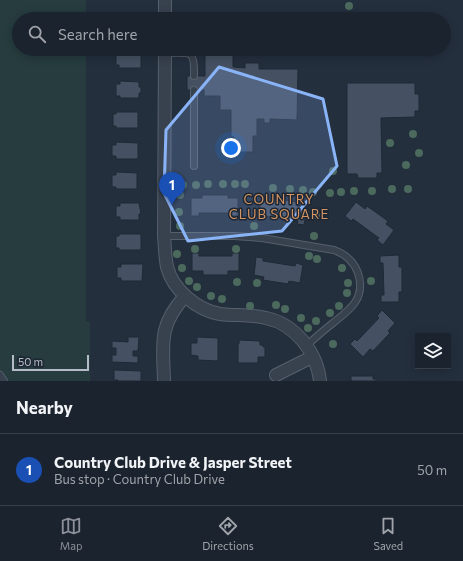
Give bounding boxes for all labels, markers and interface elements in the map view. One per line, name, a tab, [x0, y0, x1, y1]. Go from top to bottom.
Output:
search box	[12, 12, 451, 56]
icon: search	[26, 23, 48, 45]
text: Search here	[58, 25, 137, 43]
your location	[221, 138, 241, 158]
pin: 1	[159, 172, 185, 205]
district label: COUNTRY CLUB SQUARE	[229, 191, 329, 222]
map controls	[415, 333, 451, 369]
button: layers	[415, 333, 451, 369]
scale bar	[12, 353, 89, 372]
text: 50 m	[18, 355, 43, 368]
text: Nearby	[16, 397, 73, 418]
text: Country Club Drive & Jasper Street	[54, 453, 292, 471]
text: 1	[26, 462, 32, 478]
text: 50 m	[417, 462, 447, 478]
text: Bus stop · Country Club Drive	[54, 471, 225, 487]
tab: Map	[60, 515, 83, 552]
tab: Directions	[202, 515, 254, 552]
tab: Saved	[373, 515, 403, 552]

